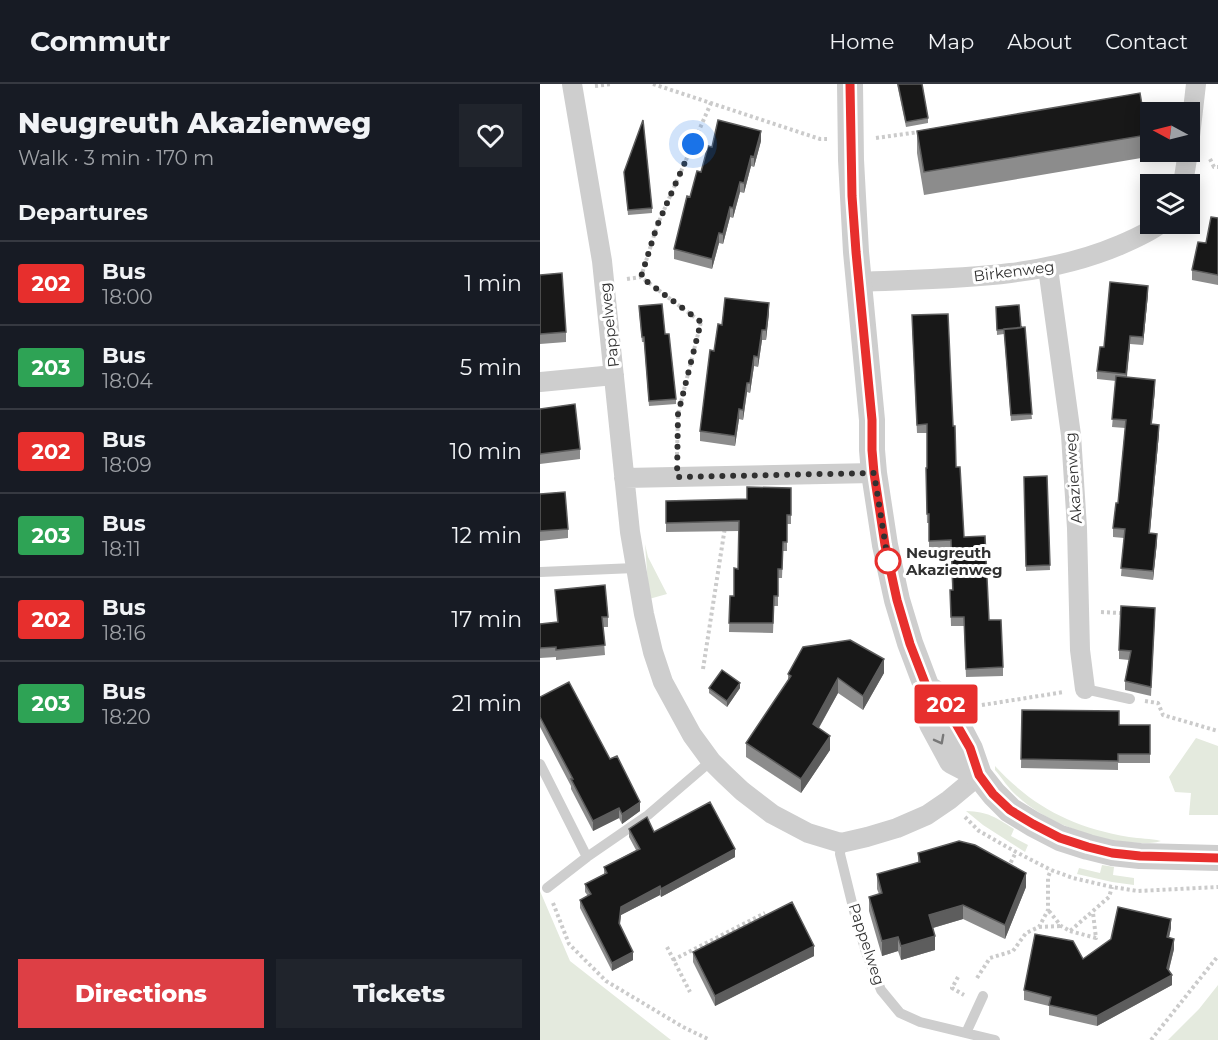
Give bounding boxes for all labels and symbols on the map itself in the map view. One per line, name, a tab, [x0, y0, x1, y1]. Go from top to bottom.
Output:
north arrow	[1140, 102, 1200, 162]
your location	[678, 129, 708, 159]
street label: Birkenweg	[973, 257, 1055, 285]
street label: Pappelweg	[595, 282, 623, 368]
street label: Akazienweg	[1060, 432, 1086, 524]
place label: Neugreuth Akazienweg	[905, 543, 1003, 579]
marker: Neugreuth Akazienweg	[875, 548, 901, 574]
line badge: 202	[912, 684, 980, 724]
one-way arrow	[933, 734, 944, 744]
street label: Pappelweg	[845, 901, 889, 987]

